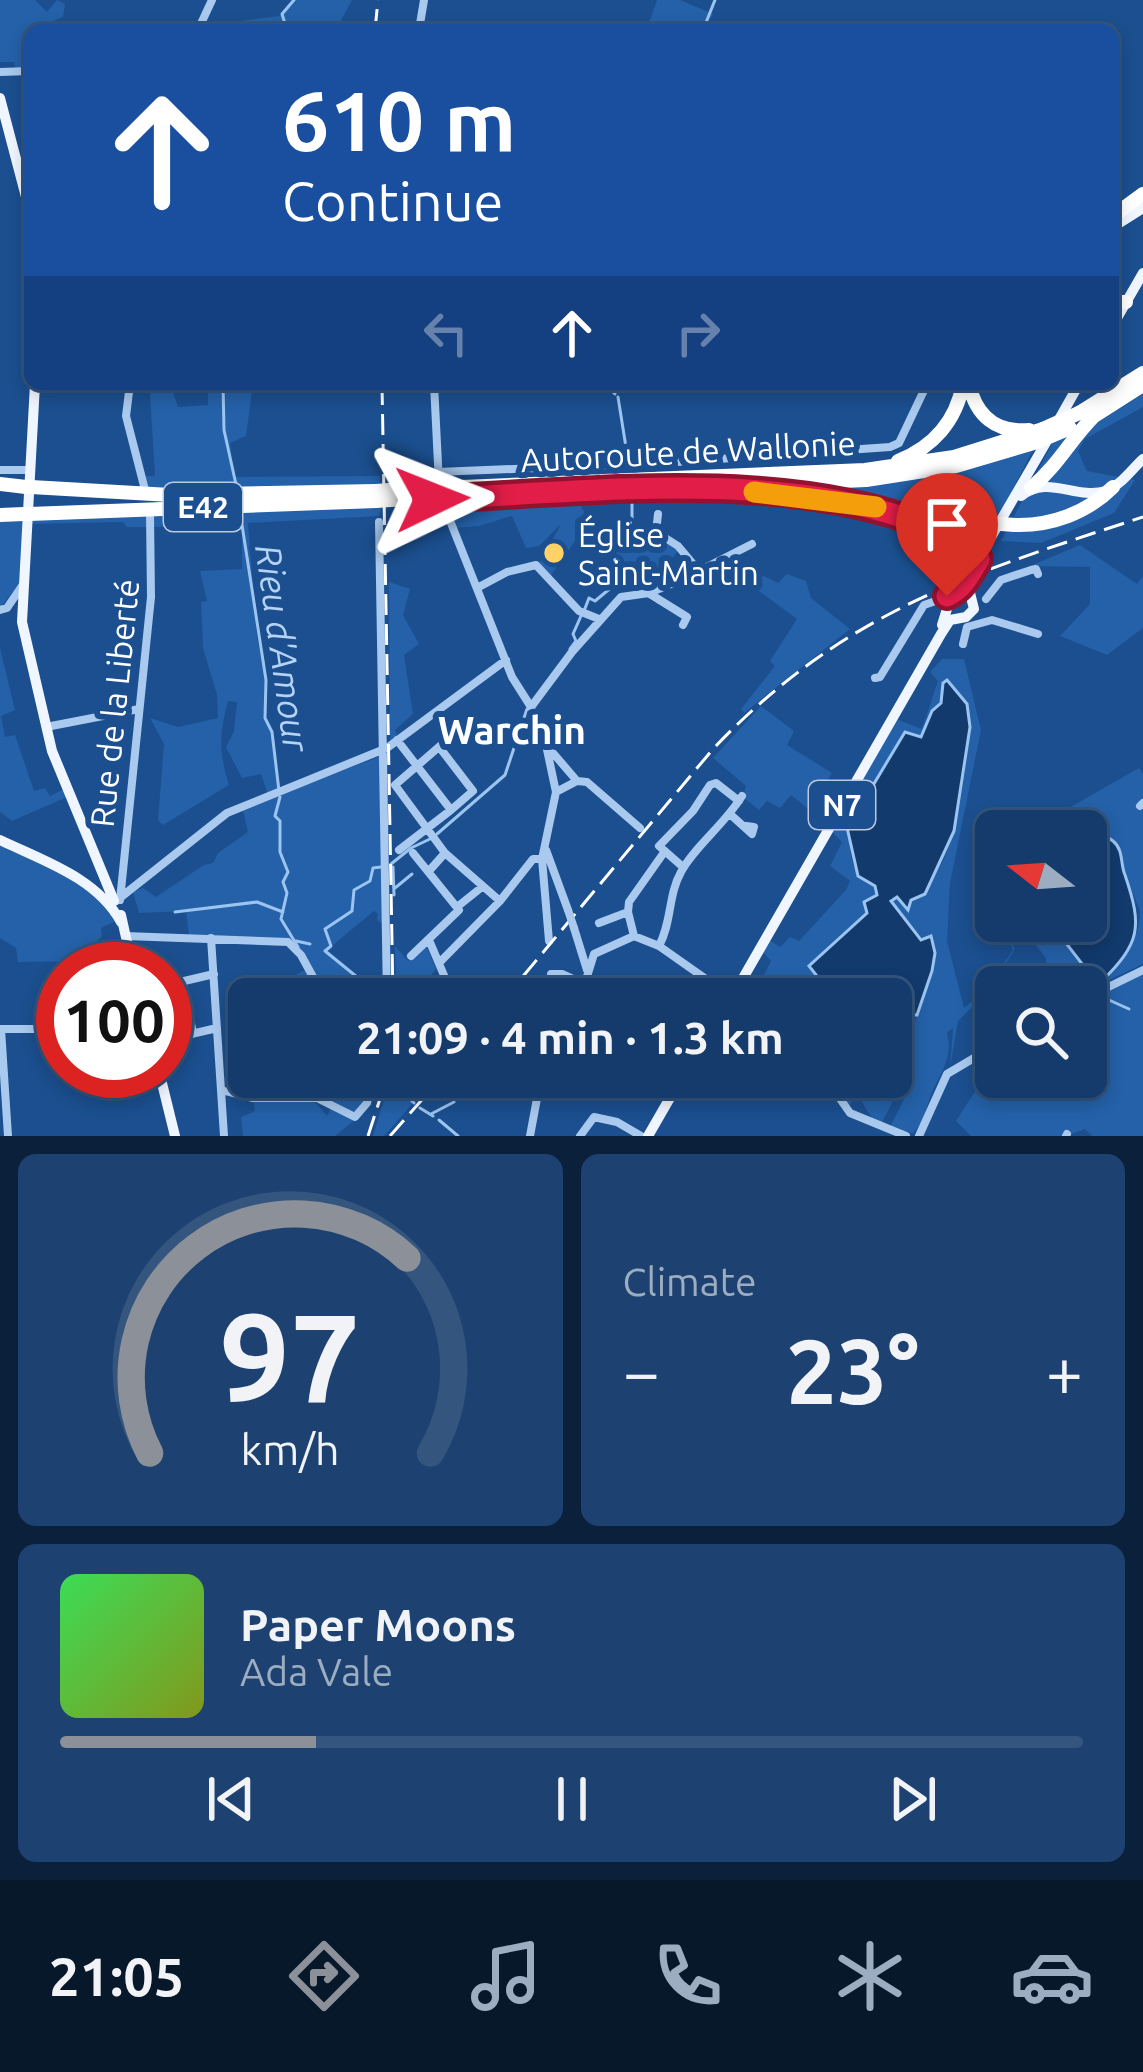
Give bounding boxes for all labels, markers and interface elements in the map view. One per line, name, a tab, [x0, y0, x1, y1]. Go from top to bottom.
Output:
icon: ahead	[84, 72, 240, 228]
text: 610 m	[282, 73, 516, 167]
text: Continue	[282, 171, 503, 231]
icon: left	[413, 300, 479, 366]
icon: ahead	[539, 300, 605, 366]
icon: right	[665, 300, 731, 366]
street label: Autoroute de Wallonie	[520, 424, 856, 478]
position arrow	[369, 436, 495, 562]
pin	[896, 473, 998, 596]
road number: E42	[164, 483, 242, 531]
icon: arrive	[914, 491, 980, 557]
place label: Église Saint-Martin	[578, 514, 759, 591]
marker: Église Saint-Martin	[541, 540, 567, 566]
water label: Rieu d'Amour	[248, 542, 318, 756]
street label: Rue de la Liberté	[83, 577, 145, 829]
district label: Warchin	[438, 708, 586, 751]
road number: N7	[809, 781, 875, 829]
north arrow	[975, 810, 1107, 942]
map controls	[975, 810, 1107, 1098]
speed limit sign: 100	[36, 942, 192, 1098]
button: search	[975, 966, 1107, 1098]
text: 21:09 · 4 min · 1.3 km	[356, 1012, 784, 1063]
text: Climate	[623, 1260, 757, 1303]
text: 97	[220, 1286, 361, 1426]
text: 23°	[786, 1320, 919, 1421]
text: −	[623, 1334, 660, 1408]
text: +	[1046, 1334, 1083, 1408]
text: km/h	[241, 1425, 340, 1473]
text: Paper Moons	[240, 1599, 516, 1650]
text: Ada Vale	[240, 1650, 393, 1693]
icon: previous	[198, 1766, 264, 1832]
icon: pause	[539, 1766, 605, 1832]
icon: next	[880, 1766, 946, 1832]
icon: directions	[282, 1934, 366, 2018]
icon: music	[464, 1934, 548, 2018]
icon: phone	[646, 1934, 730, 2018]
icon: climate	[828, 1934, 912, 2018]
icon: car	[1010, 1934, 1094, 2018]
text: 21:05	[49, 1946, 184, 2006]

